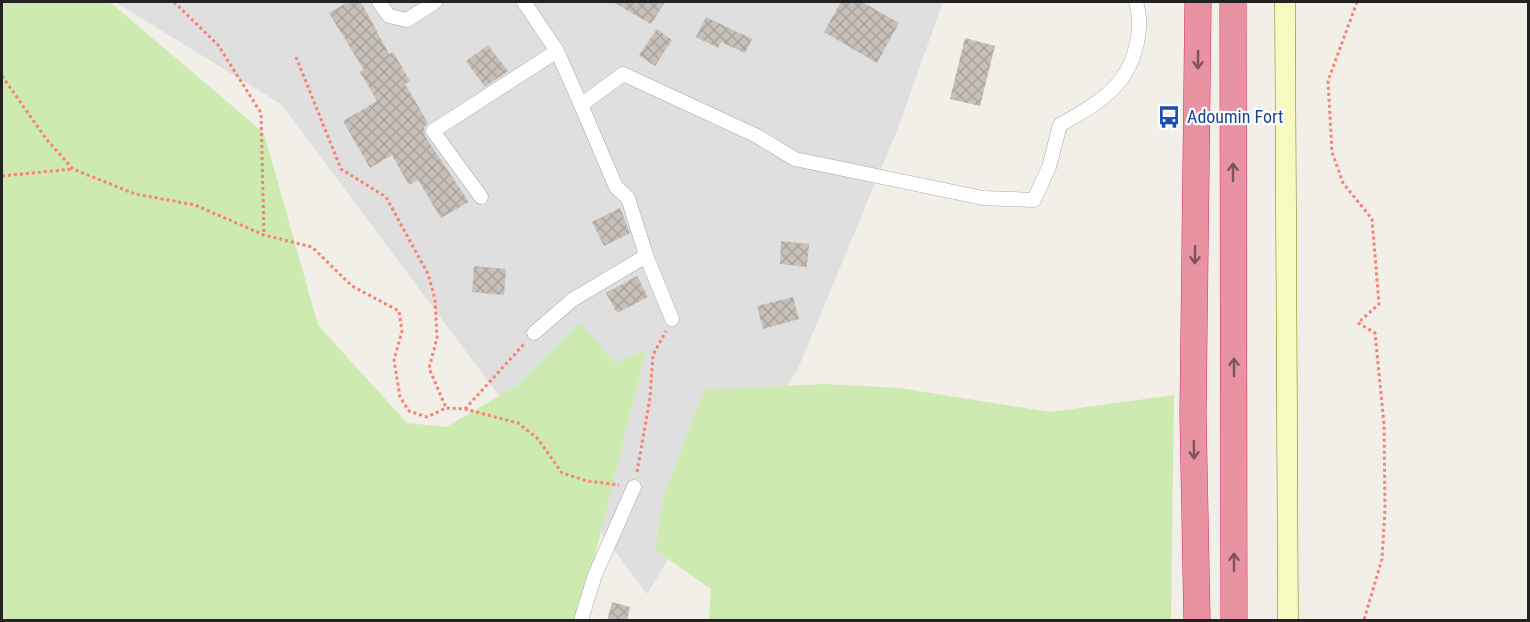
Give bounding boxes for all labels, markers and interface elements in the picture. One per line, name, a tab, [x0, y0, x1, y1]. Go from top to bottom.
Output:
one-way arrow	[1192, 49, 1204, 69]
bus stop icon: Adoumin Fort	[1156, 104, 1182, 130]
place label: Adoumin Fort	[1187, 106, 1283, 127]
one-way arrow	[1227, 163, 1239, 183]
one-way arrow	[1189, 244, 1201, 264]
one-way arrow	[1228, 358, 1240, 378]
one-way arrow	[1188, 439, 1200, 459]
one-way arrow	[1228, 553, 1240, 573]

